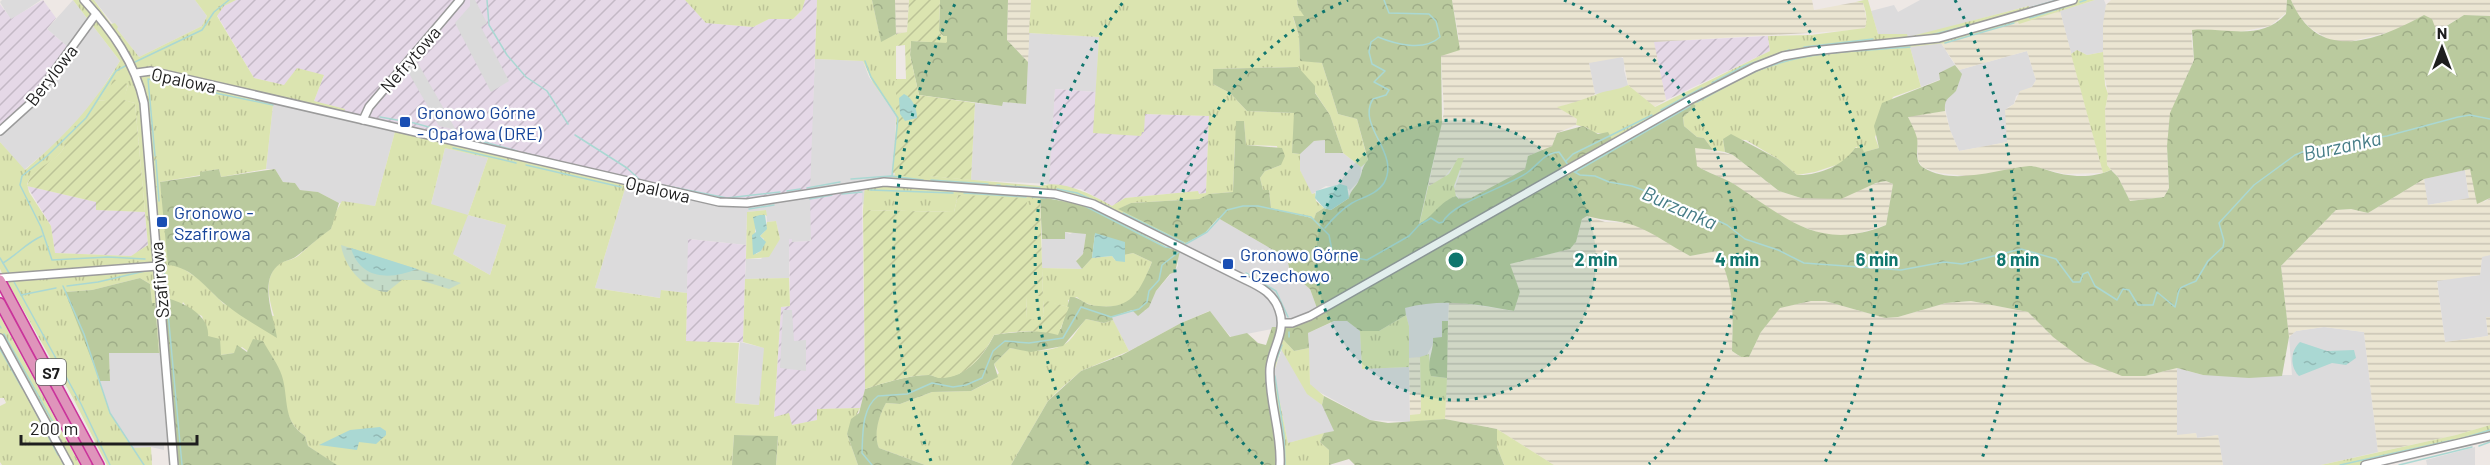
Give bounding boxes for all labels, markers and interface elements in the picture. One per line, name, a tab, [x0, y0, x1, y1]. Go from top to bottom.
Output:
north arrow	[2412, 18, 2472, 78]
street label: Nefrytowa	[375, 21, 445, 97]
text: N	[2437, 23, 2447, 42]
street label: Berylowa	[20, 40, 82, 110]
street label: Opalowa	[149, 62, 219, 98]
place label: Gronowo Górne - Opałowa (DRE)	[417, 101, 542, 144]
marker: Gronowo Górne - Opałowa (DRE)	[398, 115, 412, 129]
water label: Burzanka	[2301, 125, 2383, 165]
street label: Opalowa	[623, 171, 693, 207]
water label: Burzanka	[1639, 180, 1721, 234]
place label: Gronowo - Szafirowa	[174, 201, 254, 244]
marker: Gronowo - Szafirowa	[155, 215, 169, 229]
street label: Szafirowa	[145, 241, 173, 319]
place label: Gronowo Górne - Czechowo	[1240, 243, 1359, 286]
text: 2 min	[1574, 248, 1618, 270]
text: 4 min	[1715, 248, 1759, 270]
text: 6 min	[1856, 248, 1898, 270]
text: 8 min	[1997, 248, 2039, 270]
centre of rings	[1446, 250, 1466, 270]
marker: Gronowo Górne - Czechowo	[1221, 257, 1235, 271]
road number: S7	[36, 359, 66, 385]
scale bar	[21, 408, 196, 446]
text: 200 m	[30, 417, 78, 439]

